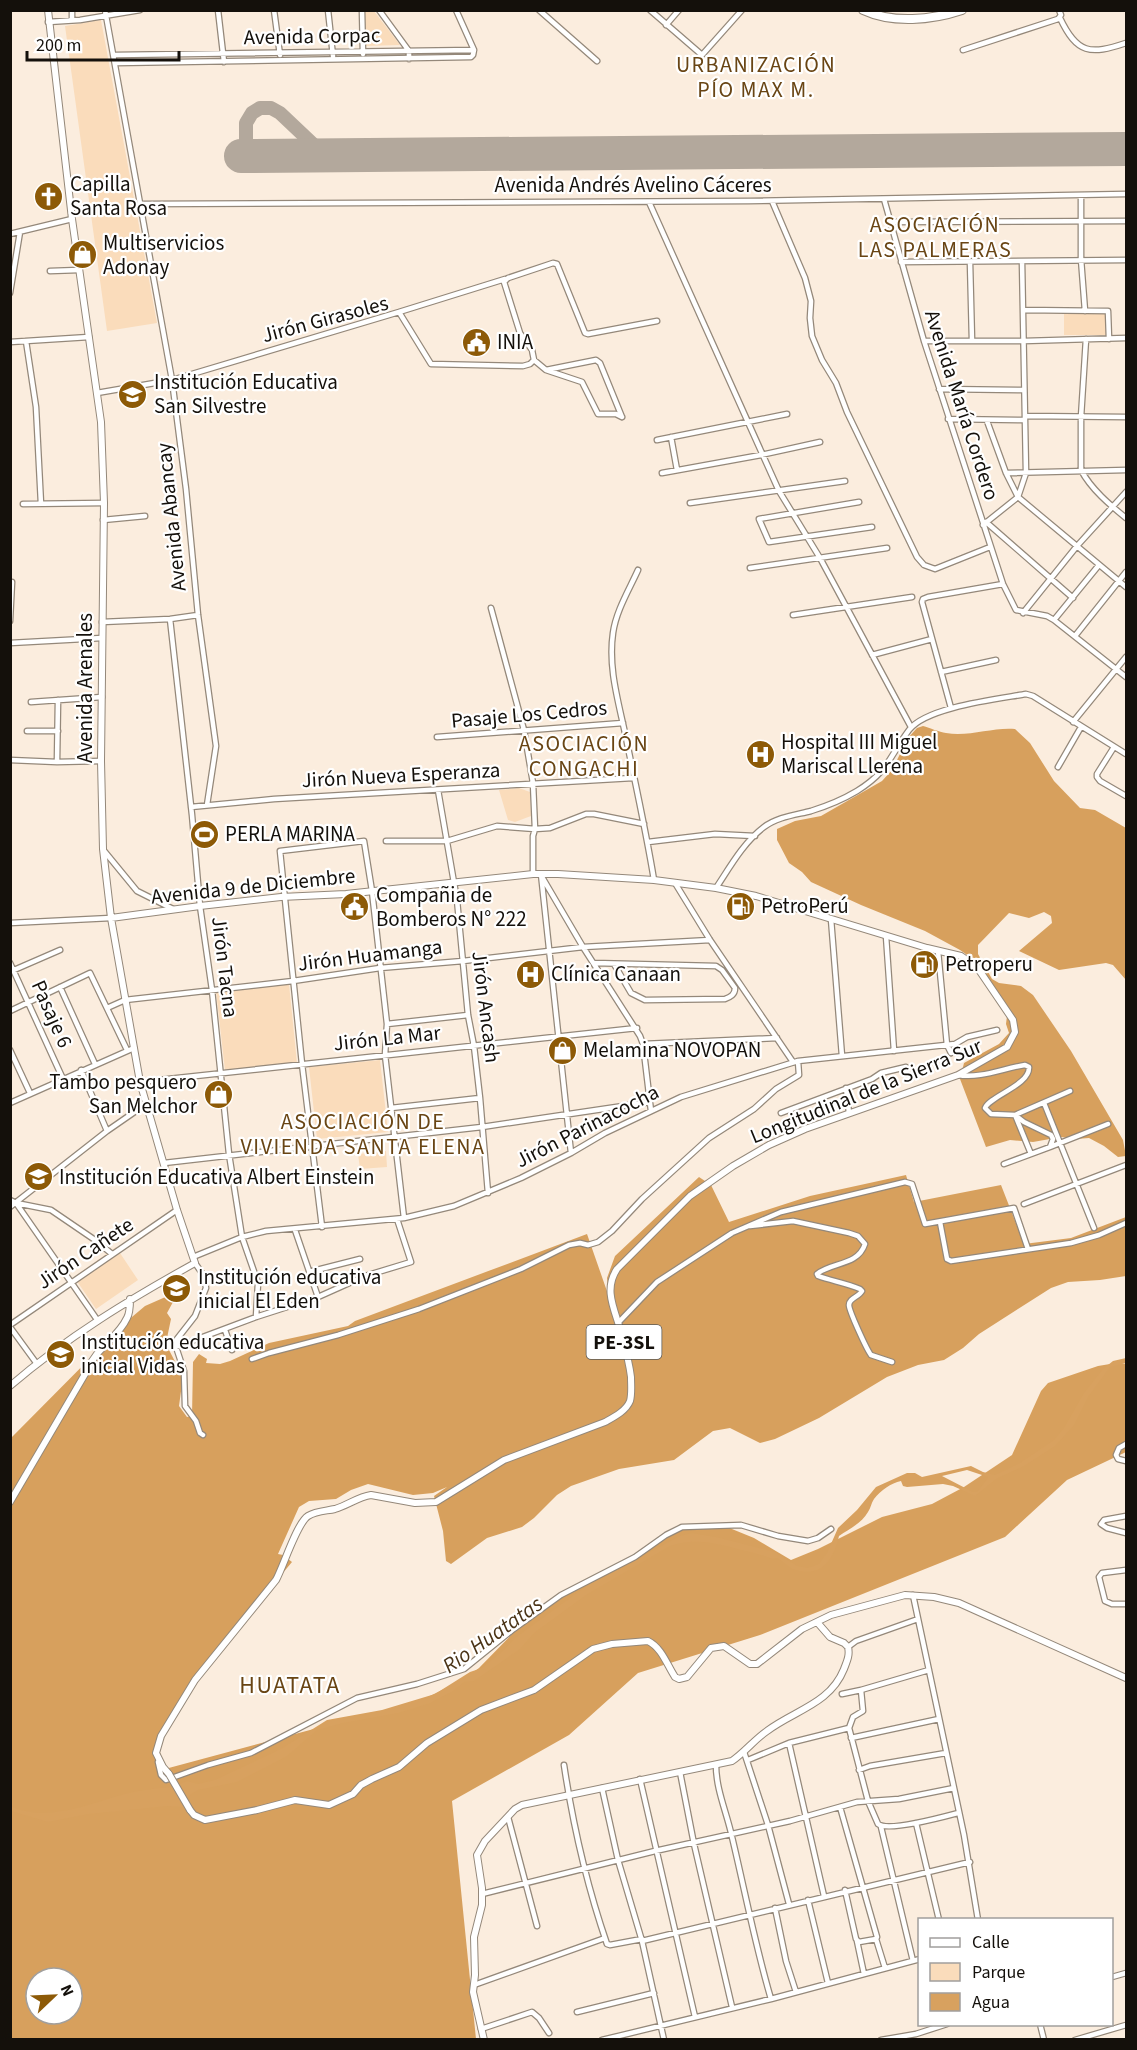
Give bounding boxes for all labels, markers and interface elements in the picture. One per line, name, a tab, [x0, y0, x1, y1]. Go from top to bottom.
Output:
street label: Avenida Corpac	[243, 20, 381, 52]
scale bar	[27, 24, 178, 62]
text: 200 m	[36, 33, 81, 58]
district label: URBANIZACIÓN PÍO MAX M.	[676, 49, 836, 106]
place label: Capilla Santa Rosa	[70, 169, 167, 223]
street label: Avenida Andrés Avelino Cáceres	[495, 170, 772, 200]
church icon: Capilla Santa Rosa	[33, 180, 65, 212]
district label: ASOCIACIÓN LAS PALMERAS	[858, 209, 1012, 266]
place label: Multiservicios Adonay	[103, 228, 224, 282]
shop icon: Multiservicios Adonay	[66, 239, 98, 271]
street label: Jirón Girasoles	[259, 288, 392, 350]
street label: Avenida María Cordero	[917, 306, 1007, 504]
public building icon: INIA	[460, 326, 492, 358]
place label: INIA	[497, 327, 534, 357]
place label: Institución Educativa San Silvestre	[154, 367, 338, 421]
school or university icon: Institución Educativa San Silvestre	[117, 378, 149, 410]
street label: Avenida Abancay	[148, 441, 194, 593]
street label: Avenida Arenales	[70, 613, 100, 763]
street label: Pasaje Los Cedros	[450, 692, 608, 736]
place label: Hospital III Miguel Mariscal Llerena	[781, 727, 937, 781]
district label: ASOCIACIÓN CONGACHI	[519, 728, 649, 785]
hospital icon: Hospital III Miguel Mariscal Llerena	[744, 738, 776, 770]
street label: Jirón Nueva Esperanza	[301, 755, 501, 795]
sports icon: PERLA MARINA	[188, 818, 220, 850]
place label: PERLA MARINA	[225, 819, 355, 849]
street label: Avenida 9 de Diciembre	[149, 860, 357, 912]
place label: Compañia de Bomberos N° 222	[376, 880, 527, 934]
fuel station icon: PetroPerú	[724, 890, 756, 922]
public building icon: Compañia de Bomberos N° 222	[339, 891, 371, 923]
place label: PetroPerú	[761, 891, 849, 921]
street label: Jirón Tacna	[204, 915, 246, 1019]
street label: Jirón Huamanga	[296, 931, 444, 979]
fuel station icon: Petroperu	[908, 948, 940, 980]
street label: Jirón Ancash	[464, 949, 508, 1065]
place label: Petroperu	[945, 949, 1033, 979]
hospital icon: Clínica Canaan	[514, 958, 546, 990]
place label: Clínica Canaan	[551, 959, 681, 989]
street label: Pasaje 6	[24, 975, 80, 1053]
street label: Jirón La Mar	[332, 1017, 443, 1059]
street label: Longitudinal de la Sierra Sur	[746, 1030, 987, 1151]
shop icon: Melamina NOVOPAN	[546, 1034, 578, 1066]
place label: Melamina NOVOPAN	[583, 1035, 761, 1065]
place label: Tambo pesquero San Melchor	[49, 1067, 198, 1121]
street label: Jirón Parinacocha	[510, 1077, 664, 1175]
shop icon: Tambo pesquero San Melchor	[202, 1078, 234, 1110]
district label: ASOCIACIÓN DE VIVIENDA SANTA ELENA	[241, 1106, 485, 1163]
school or university icon: Institución Educativa Albert Einstein	[22, 1161, 54, 1193]
place label: Institución Educativa Albert Einstein	[59, 1162, 374, 1192]
street label: Jirón Cañete	[31, 1210, 139, 1296]
place label: Institución educativa inicial El Eden	[198, 1262, 381, 1316]
school or university icon: Institución educativa inicial El Eden	[161, 1273, 193, 1305]
road number: PE-3SL	[586, 1325, 662, 1359]
place label: Institución educativa inicial Vidas	[81, 1327, 264, 1381]
school or university icon: Institución educativa inicial Vidas	[44, 1338, 76, 1370]
water label: Rio Huatatas	[436, 1588, 550, 1681]
district label: HUATATA	[239, 1668, 341, 1703]
legend	[918, 1918, 1113, 2026]
text: Calle	[972, 1930, 1010, 1955]
text: Parque	[972, 1960, 1025, 1985]
north arrow	[24, 1966, 84, 2026]
text: N	[55, 1981, 79, 2000]
text: Agua	[972, 1990, 1010, 2015]

